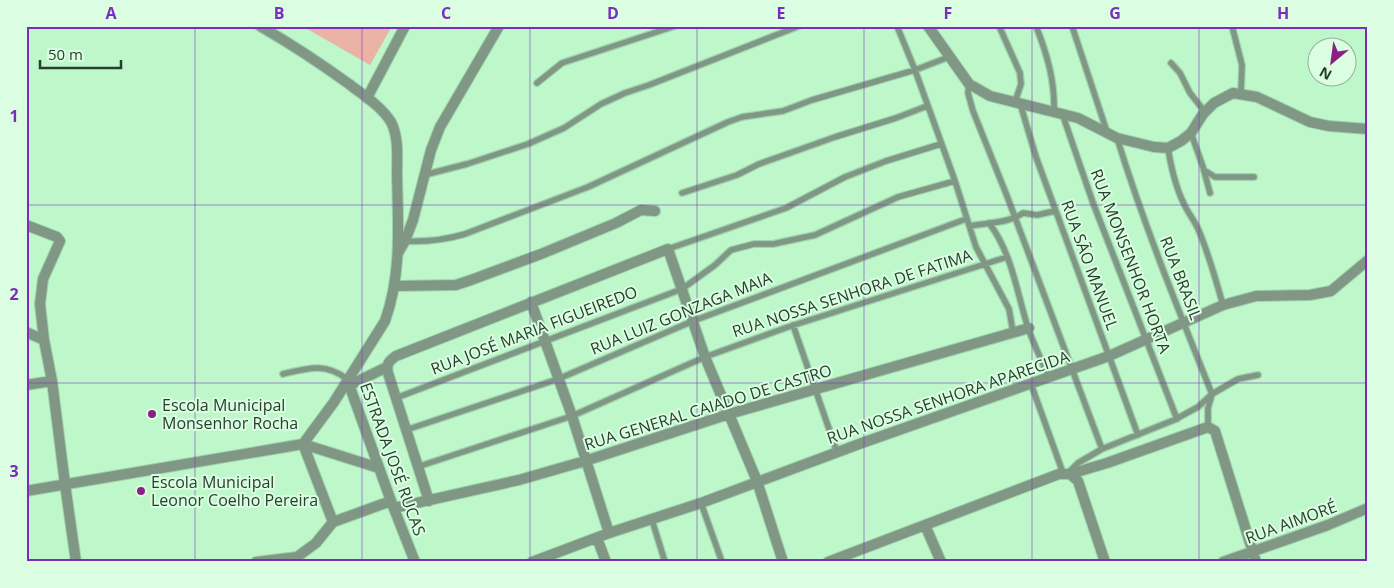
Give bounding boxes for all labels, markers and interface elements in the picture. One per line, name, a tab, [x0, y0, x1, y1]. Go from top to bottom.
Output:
text: A	[105, 2, 117, 24]
text: B	[274, 2, 284, 24]
text: C	[441, 2, 451, 24]
text: D	[607, 2, 619, 24]
text: E	[777, 2, 786, 24]
text: F	[944, 2, 952, 24]
text: G	[1109, 2, 1121, 24]
text: H	[1277, 2, 1289, 24]
scale bar	[40, 38, 121, 70]
north arrow	[1306, 38, 1356, 88]
text: 50 m	[48, 44, 83, 64]
text: N	[1316, 63, 1335, 85]
text: 1	[9, 105, 19, 127]
street label: RUA MONSENHOR HORTA	[1086, 166, 1177, 357]
street label: RUA SÃO MANUEL	[1056, 197, 1124, 333]
street label: RUA BRASIL	[1155, 233, 1207, 323]
street label: RUA NOSSA SENHORA DE FATIMA	[729, 243, 976, 342]
street label: RUA LUIZ GONZAGA MAIA	[587, 266, 776, 360]
street label: RUA JOSÉ MARIA FIGUEIREDO	[428, 280, 640, 380]
text: 2	[9, 283, 19, 305]
street label: RUA NOSSA SENHORA APARECIDA	[824, 345, 1073, 449]
street label: RUA GENERAL CAIADO DE CASTRO	[582, 359, 834, 455]
street label: ESTRADA JOSÉ RUCAS	[355, 379, 431, 539]
place label: Escola Municipal Monsenhor Rocha	[162, 394, 298, 434]
marker: Escola Municipal Monsenhor Rocha	[146, 408, 158, 420]
text: 3	[9, 460, 19, 482]
place label: Escola Municipal Leonor Coelho Pereira	[151, 471, 318, 511]
marker: Escola Municipal Leonor Coelho Pereira	[135, 485, 147, 497]
street label: RUA AIMORÉ	[1242, 495, 1340, 549]

